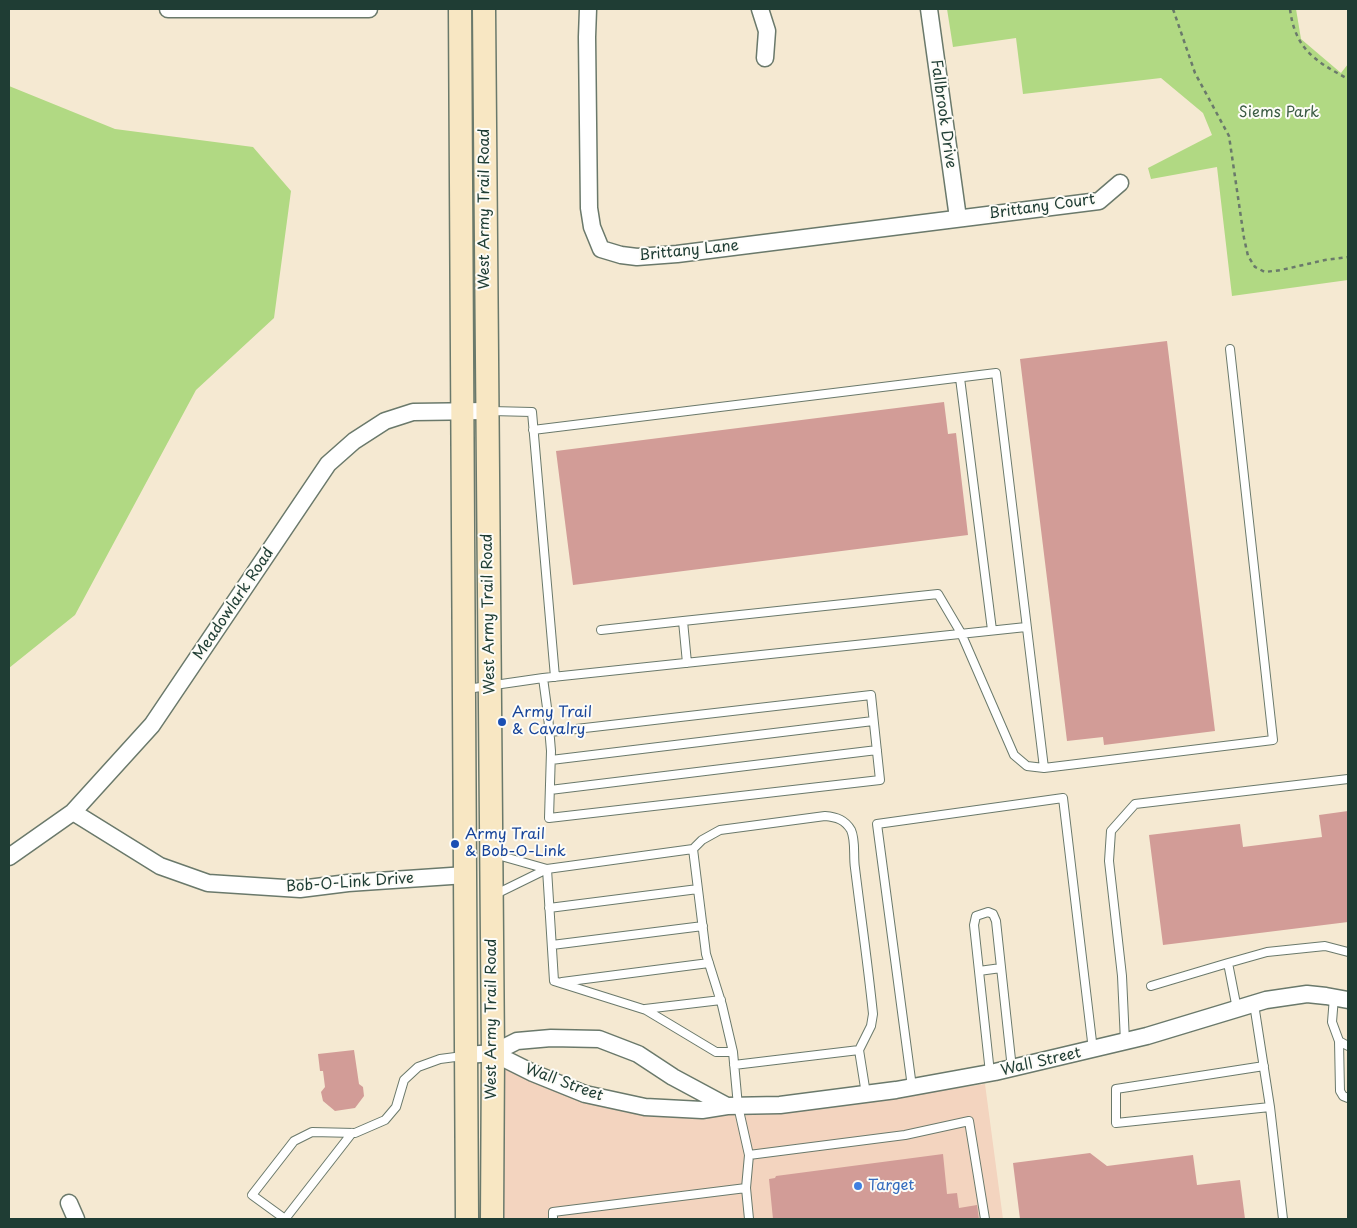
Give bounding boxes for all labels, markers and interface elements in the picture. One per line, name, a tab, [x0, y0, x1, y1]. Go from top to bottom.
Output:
street label: Fallbrook Drive	[926, 58, 960, 170]
park label: Siems Park	[1239, 104, 1319, 122]
street label: West Army Trail Road	[476, 128, 494, 290]
street label: Brittany Court	[988, 191, 1096, 223]
street label: Brittany Lane	[638, 237, 740, 265]
street label: West Army Trail Road	[479, 533, 499, 695]
street label: Meadowlark Road	[190, 545, 278, 663]
place label: Army Trail & Cavalry	[512, 704, 592, 739]
marker: Army Trail & Cavalry	[496, 716, 508, 728]
place label: Army Trail & Bob-O-Link	[465, 826, 566, 861]
marker: Army Trail & Bob-O-Link	[449, 838, 461, 850]
street label: Bob-O-Link Drive	[286, 870, 414, 896]
street label: West Army Trail Road	[483, 938, 501, 1100]
street label: Wall Street	[999, 1044, 1083, 1080]
street label: Wall Street	[522, 1061, 606, 1105]
place label: Target	[868, 1177, 914, 1195]
marker: Target	[852, 1180, 864, 1192]

